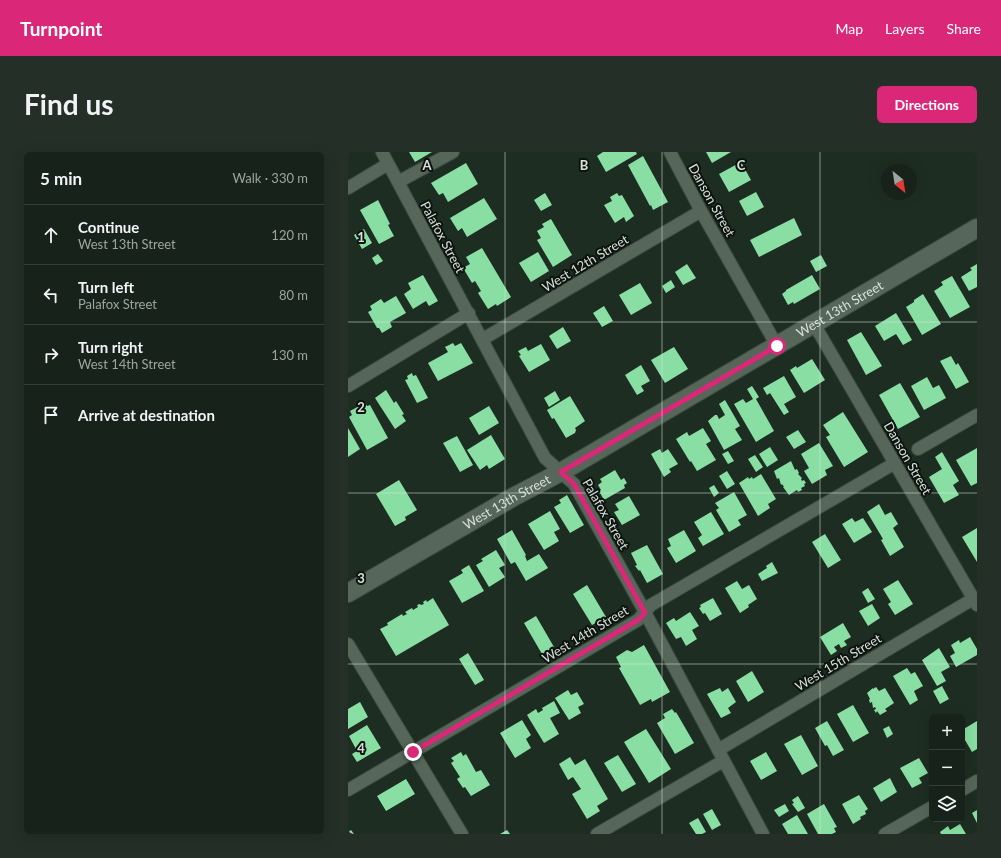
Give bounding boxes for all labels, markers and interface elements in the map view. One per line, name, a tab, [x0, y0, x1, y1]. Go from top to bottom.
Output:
text: Turnpoint	[20, 17, 102, 40]
text: Map	[835, 20, 863, 37]
text: Layers	[885, 20, 925, 37]
text: Share	[947, 20, 981, 37]
button: Directions	[877, 86, 977, 123]
text: Find us	[24, 87, 114, 121]
text: A	[421, 157, 432, 173]
text: B	[580, 157, 589, 173]
text: C	[737, 157, 746, 173]
street label: Danson Street	[685, 161, 739, 240]
north arrow	[881, 164, 917, 200]
text: 5 min	[40, 168, 82, 189]
text: Walk · 330 m	[232, 170, 308, 186]
street label: Palafox Street	[417, 198, 469, 276]
text: Continue	[78, 218, 139, 236]
icon: ahead	[40, 224, 62, 246]
text: 120 m	[271, 227, 308, 243]
text: 1	[357, 229, 365, 245]
street label: West 12th Street	[539, 231, 631, 295]
text: West 13th Street	[78, 236, 176, 252]
street label: West 13th Street	[793, 277, 886, 340]
text: Turn left	[78, 278, 134, 296]
icon: left	[40, 284, 62, 306]
text: 80 m	[279, 287, 308, 303]
text: Palafox Street	[78, 296, 157, 312]
route start	[768, 337, 786, 355]
text: Turn right	[78, 338, 143, 356]
icon: right	[40, 344, 62, 366]
text: 130 m	[271, 347, 308, 363]
text: West 14th Street	[78, 356, 176, 372]
text: 2	[357, 399, 365, 415]
icon: arrive	[40, 404, 62, 426]
text: Arrive at destination	[78, 406, 215, 424]
street label: Danson Street	[881, 419, 935, 497]
street label: West 13th Street	[460, 471, 553, 533]
street label: Palafox Street	[579, 476, 633, 552]
text: 3	[357, 570, 365, 586]
street label: West 14th Street	[539, 602, 631, 666]
street label: West 15th Street	[792, 630, 884, 694]
map controls	[929, 714, 965, 822]
button: +	[929, 714, 965, 750]
text: 4	[357, 740, 365, 756]
route end	[404, 743, 422, 761]
button: −	[929, 750, 965, 786]
button: layers	[929, 786, 965, 822]

